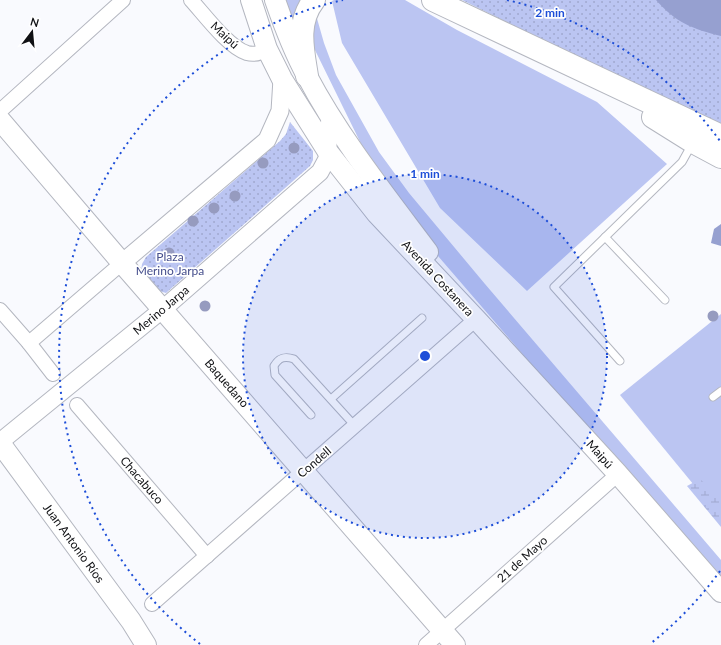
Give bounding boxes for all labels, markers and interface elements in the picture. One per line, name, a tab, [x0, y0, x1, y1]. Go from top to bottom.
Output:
text: 2 min	[535, 5, 565, 20]
north arrow	[12, 12, 52, 52]
text: N	[29, 14, 41, 29]
street label: Maipú	[208, 18, 242, 52]
text: 1 min	[410, 166, 440, 181]
street label: Avenida Costanera	[399, 237, 477, 319]
park label: Plaza Merino Jarpa	[136, 249, 204, 278]
street label: Merino Jarpa	[130, 282, 192, 338]
centre of rings	[418, 349, 432, 363]
street label: Baquedano	[202, 356, 252, 411]
street label: Maipú	[583, 437, 617, 471]
street label: Condell	[294, 443, 334, 481]
street label: Chacabuco	[117, 453, 167, 507]
street label: Juan Antonio Ríos	[40, 500, 108, 586]
street label: 21 de Mayo	[494, 532, 550, 586]

